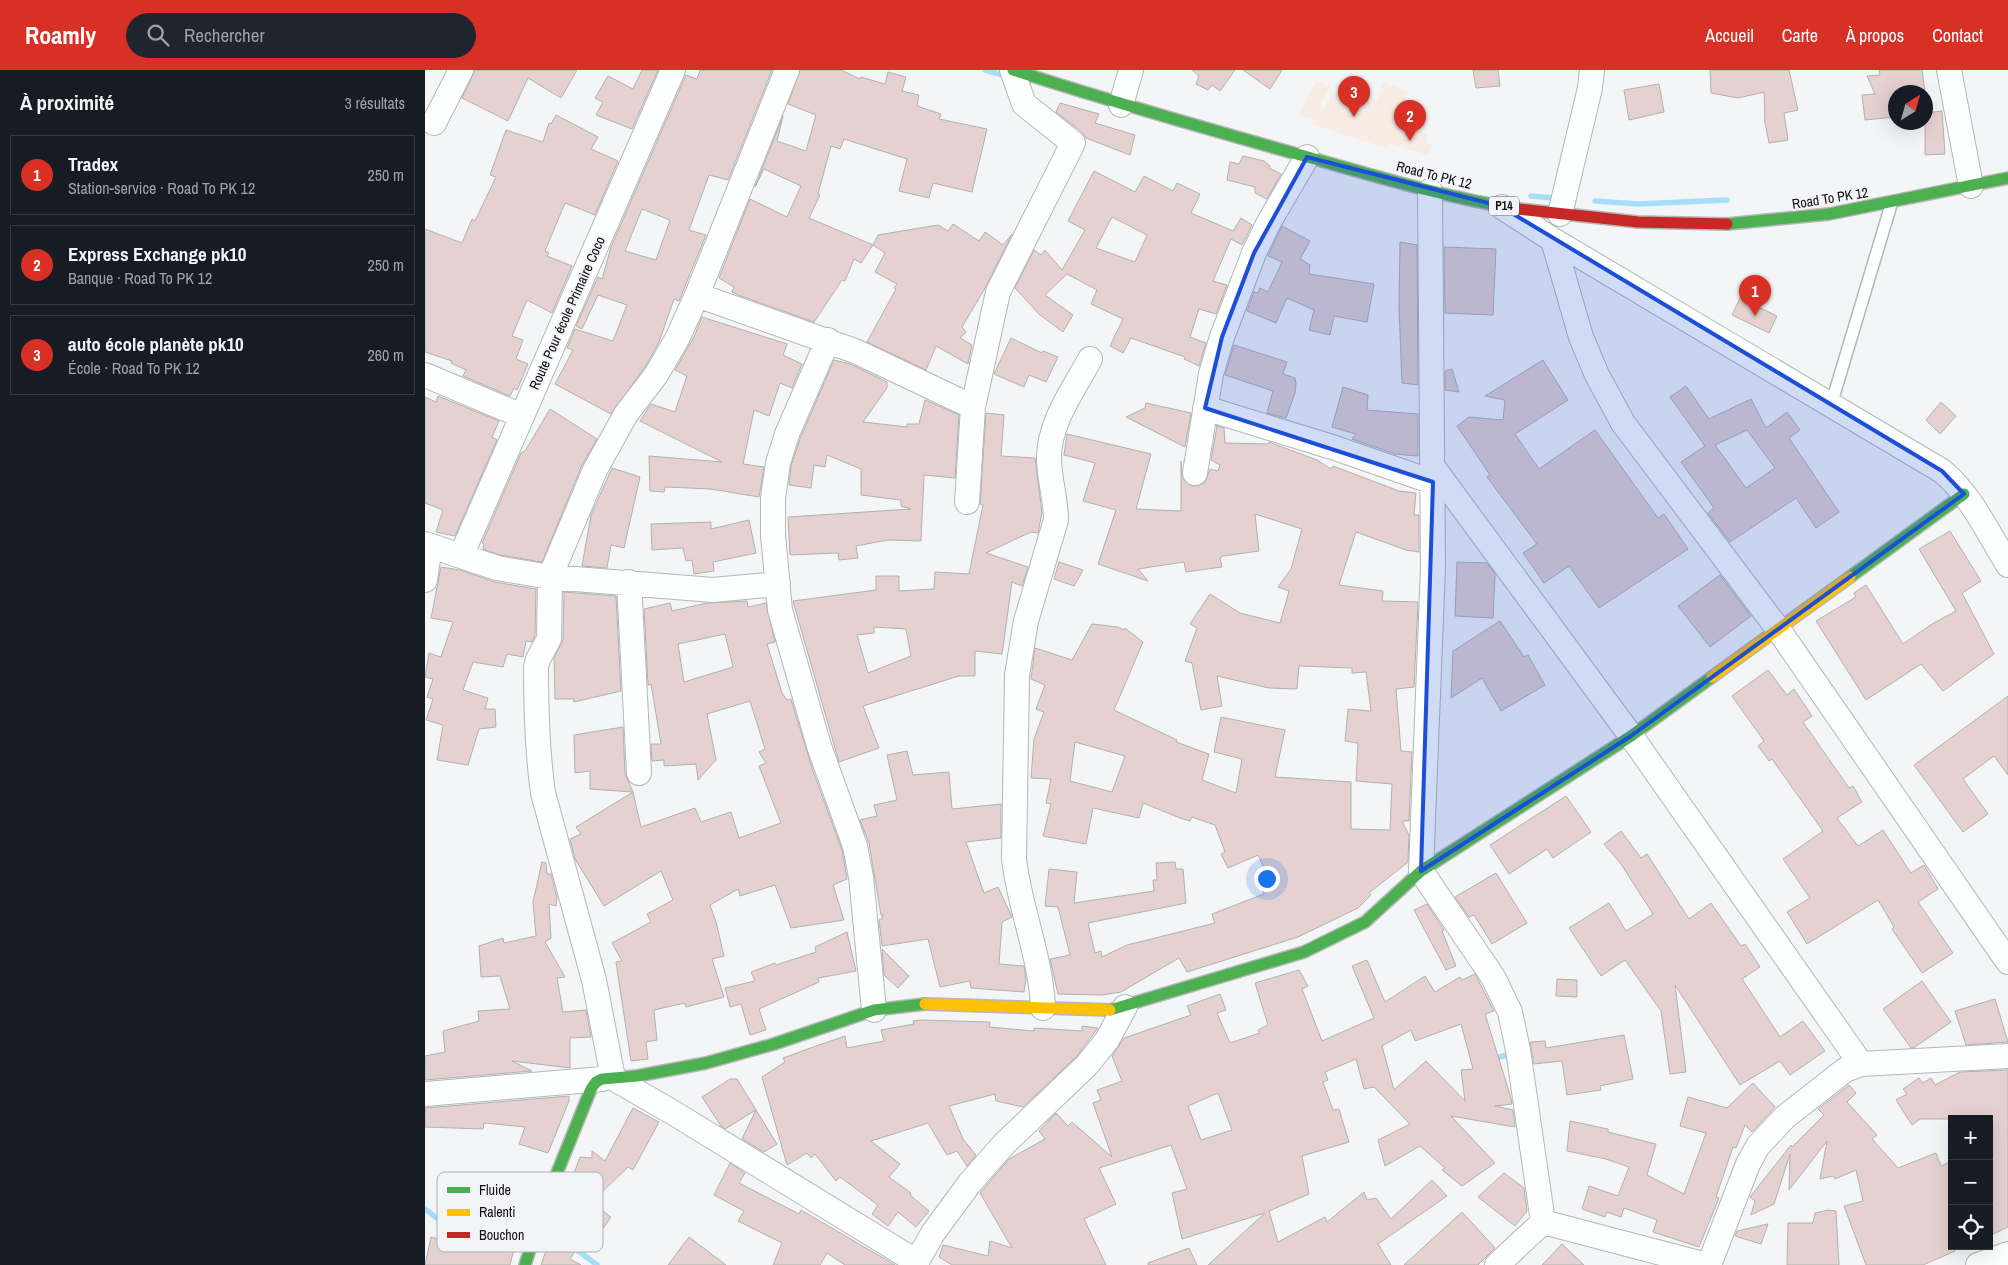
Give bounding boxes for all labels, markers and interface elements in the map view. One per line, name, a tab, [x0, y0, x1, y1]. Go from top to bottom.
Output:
search box	[126, 13, 476, 58]
text: Roamly	[25, 19, 96, 51]
icon: search	[144, 21, 172, 49]
text: Rechercher	[184, 22, 265, 48]
text: Accueil	[1705, 23, 1754, 48]
text: Carte	[1782, 23, 1818, 48]
text: À propos	[1846, 23, 1904, 48]
text: Contact	[1932, 23, 1983, 48]
pin: 3	[1338, 76, 1370, 117]
north arrow	[1888, 85, 1933, 130]
text: À proximité	[20, 88, 114, 117]
text: 3 résultats	[344, 92, 405, 114]
pin: 2	[1394, 100, 1426, 141]
text: Tradex	[68, 151, 118, 177]
street label: Road To PK 12	[1394, 157, 1474, 193]
text: 1	[33, 164, 41, 186]
text: 250 m	[368, 164, 404, 186]
text: Station-service · Road To PK 12	[68, 177, 255, 199]
street label: Road To PK 12	[1791, 183, 1869, 213]
road number: P14	[1489, 196, 1519, 216]
street label: Route Pour école Primaire Coco	[525, 234, 609, 392]
text: Express Exchange pk10	[68, 241, 246, 267]
text: 2	[33, 254, 41, 276]
text: 250 m	[368, 254, 404, 276]
text: Banque · Road To PK 12	[68, 267, 212, 289]
pin: 1	[1739, 275, 1771, 316]
text: auto école planète pk10	[68, 331, 244, 357]
text: 3	[33, 344, 41, 366]
text: 260 m	[368, 344, 404, 366]
text: École · Road To PK 12	[68, 357, 200, 379]
your location	[1254, 866, 1280, 892]
map controls	[1948, 1115, 1993, 1250]
button: +	[1948, 1115, 1993, 1160]
button: −	[1948, 1160, 1993, 1205]
legend	[437, 1172, 603, 1252]
text: Fluide	[479, 1181, 511, 1199]
text: Ralenti	[479, 1203, 515, 1221]
button: locate	[1948, 1205, 1993, 1250]
text: Bouchon	[479, 1226, 524, 1244]

